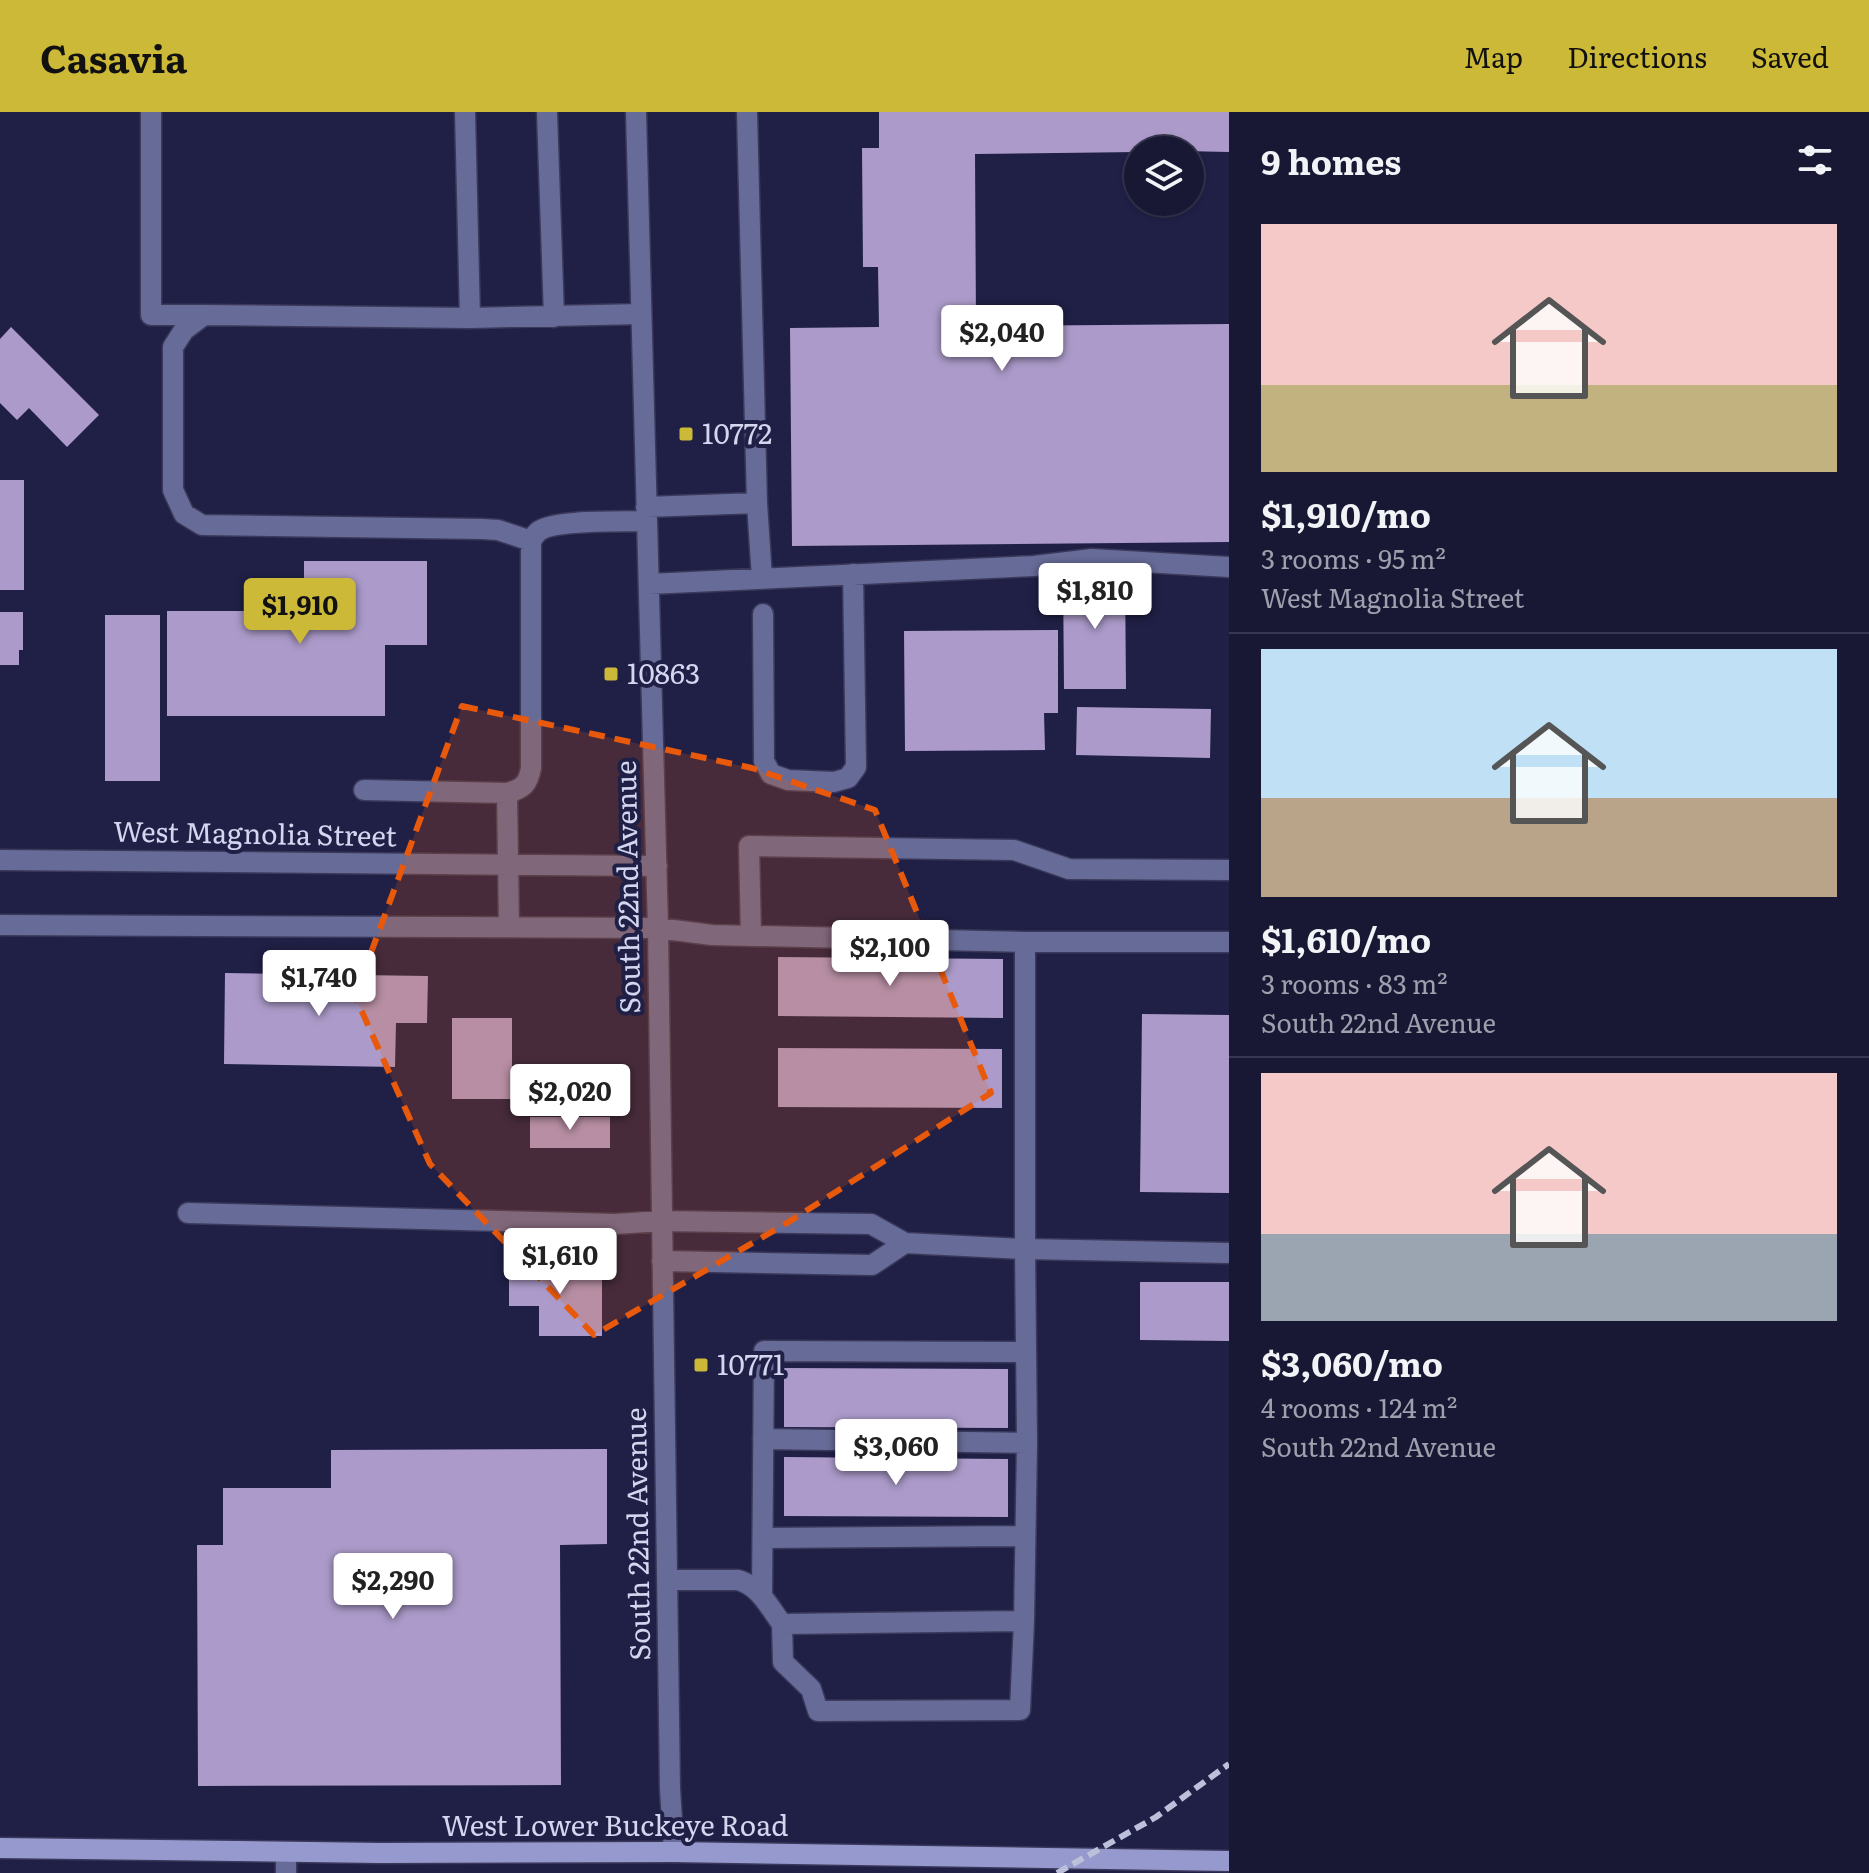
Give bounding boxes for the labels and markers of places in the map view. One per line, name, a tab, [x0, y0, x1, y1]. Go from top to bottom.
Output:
pin: $2,040	[937, 305, 1067, 373]
place label: 10772	[702, 411, 772, 453]
marker: 10772	[677, 425, 695, 443]
pin: $1,810	[1030, 563, 1160, 631]
pin: $1,910	[235, 578, 365, 646]
place label: 10863	[627, 651, 700, 693]
marker: 10863	[602, 665, 620, 683]
pin: $2,100	[825, 920, 955, 988]
pin: $1,740	[254, 950, 384, 1018]
pin: $2,020	[505, 1064, 635, 1132]
pin: $1,610	[495, 1228, 625, 1296]
place label: 10771	[717, 1342, 784, 1384]
marker: 10771	[692, 1356, 710, 1374]
pin: $3,060	[831, 1419, 961, 1487]
pin: $2,290	[328, 1553, 458, 1621]

